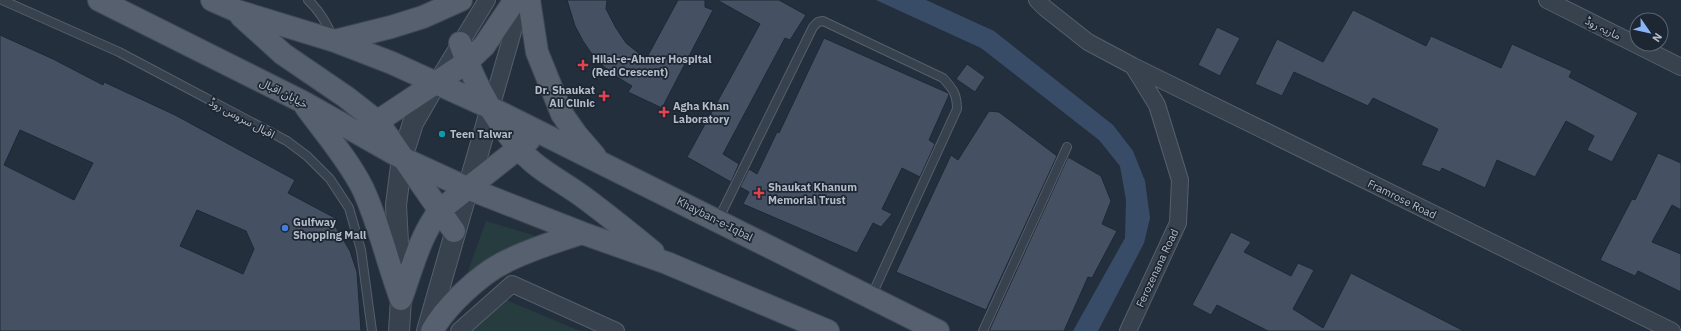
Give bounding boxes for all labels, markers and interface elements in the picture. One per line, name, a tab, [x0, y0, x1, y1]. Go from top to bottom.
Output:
north arrow	[1629, 12, 1669, 52]
street label: ماریہ روڈ	[1583, 13, 1623, 43]
text: N	[1649, 30, 1665, 45]
place label: Hilal-e-Ahmer Hospital (Red Crescent)	[592, 52, 712, 79]
marker: Hilal-e-Ahmer Hospital (Red Crescent)	[577, 59, 589, 71]
street label: خیابان اقبال	[258, 75, 311, 111]
place label: Dr. Shaukat Ali Clinic	[535, 83, 595, 110]
marker: Dr. Shaukat Ali Clinic	[598, 90, 610, 102]
street label: اقبال سروس روڈ	[207, 95, 277, 141]
place label: Agha Khan Laboratory	[673, 99, 729, 126]
marker: Agha Khan Laboratory	[658, 106, 670, 118]
place label: Teen Talwar	[450, 127, 513, 141]
marker: Teen Talwar	[437, 129, 447, 139]
street label: Framrose Road	[1365, 176, 1439, 222]
place label: Shaukat Khanum Memorial Trust	[768, 180, 857, 207]
marker: Shaukat Khanum Memorial Trust	[753, 187, 765, 199]
street label: Khayban-e-Iqbal	[675, 194, 755, 244]
place label: Gulfway Shopping Mall	[293, 215, 367, 242]
marker: Gulfway Shopping Mall	[280, 223, 290, 233]
street label: Ferozenana Road	[1133, 226, 1181, 310]

